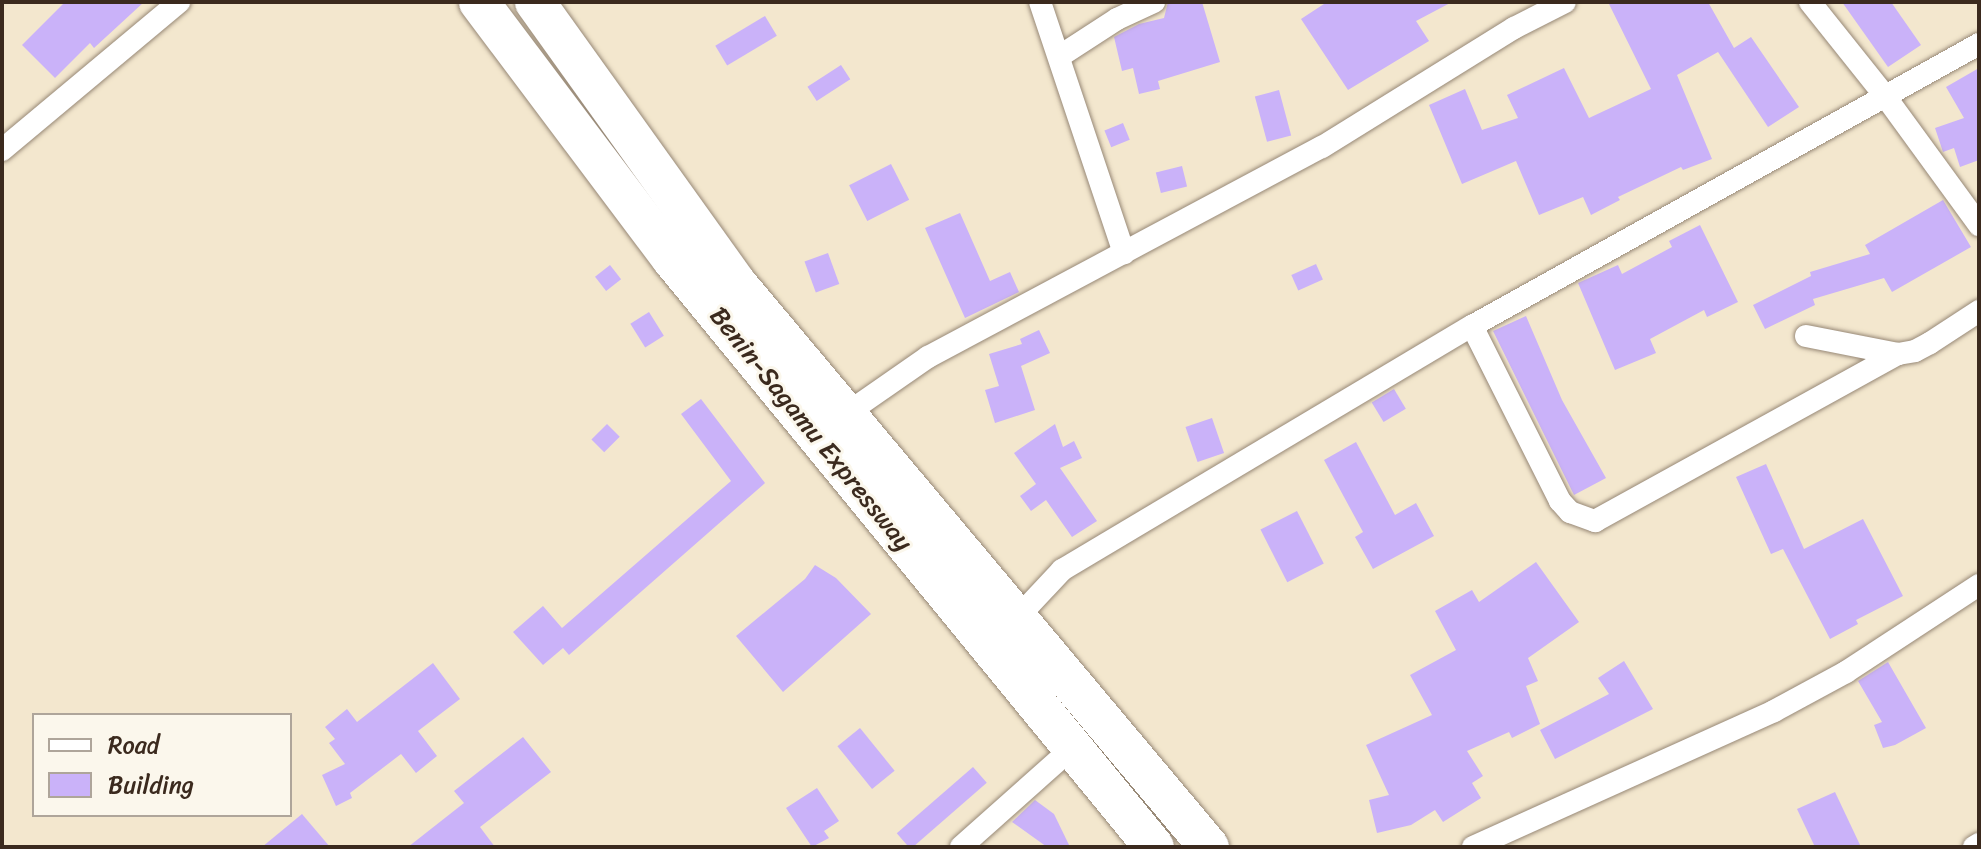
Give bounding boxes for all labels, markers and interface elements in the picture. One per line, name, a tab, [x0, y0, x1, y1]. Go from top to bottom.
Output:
street label: Benin-Sagamu Expressway	[702, 300, 920, 558]
legend	[32, 713, 292, 817]
text: Road	[108, 724, 159, 766]
text: Building	[108, 764, 194, 806]

